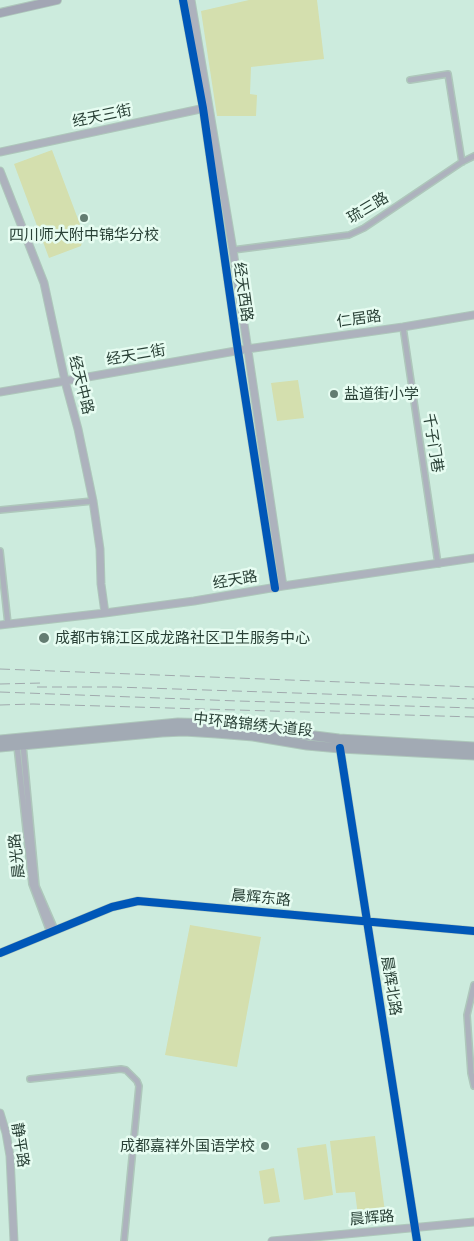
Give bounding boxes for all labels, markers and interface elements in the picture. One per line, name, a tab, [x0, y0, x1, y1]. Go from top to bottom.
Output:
street label: 经天三街	[71, 101, 133, 131]
street label: 琉三路	[344, 189, 392, 227]
marker: 四川师大附中锦华分校	[78, 212, 90, 224]
place label: 四川师大附中锦华分校	[9, 226, 159, 244]
street label: 经天西路	[230, 261, 256, 323]
street label: 仁居路	[335, 307, 383, 331]
street label: 经天二街	[105, 341, 167, 369]
street label: 经天中路	[65, 354, 97, 416]
place label: 盐道街小学	[344, 385, 419, 403]
marker: 盐道街小学	[328, 388, 340, 400]
street label: 千子门巷	[419, 412, 447, 474]
street label: 经天路	[211, 567, 259, 593]
place label: 成都市锦江区成龙路社区卫生服务中心	[55, 629, 310, 647]
marker: 成都市锦江区成龙路社区卫生服务中心	[37, 631, 51, 645]
street label: 中环路锦绣大道段	[192, 710, 314, 740]
street label: 晨光路	[6, 833, 28, 879]
street label: 晨辉东路	[230, 886, 292, 910]
street label: 晨辉北路	[377, 955, 405, 1017]
street label: 静平路	[8, 1121, 32, 1169]
place label: 成都嘉祥外国语学校	[120, 1137, 255, 1155]
marker: 成都嘉祥外国语学校	[259, 1140, 271, 1152]
street label: 晨辉路	[349, 1207, 395, 1229]

